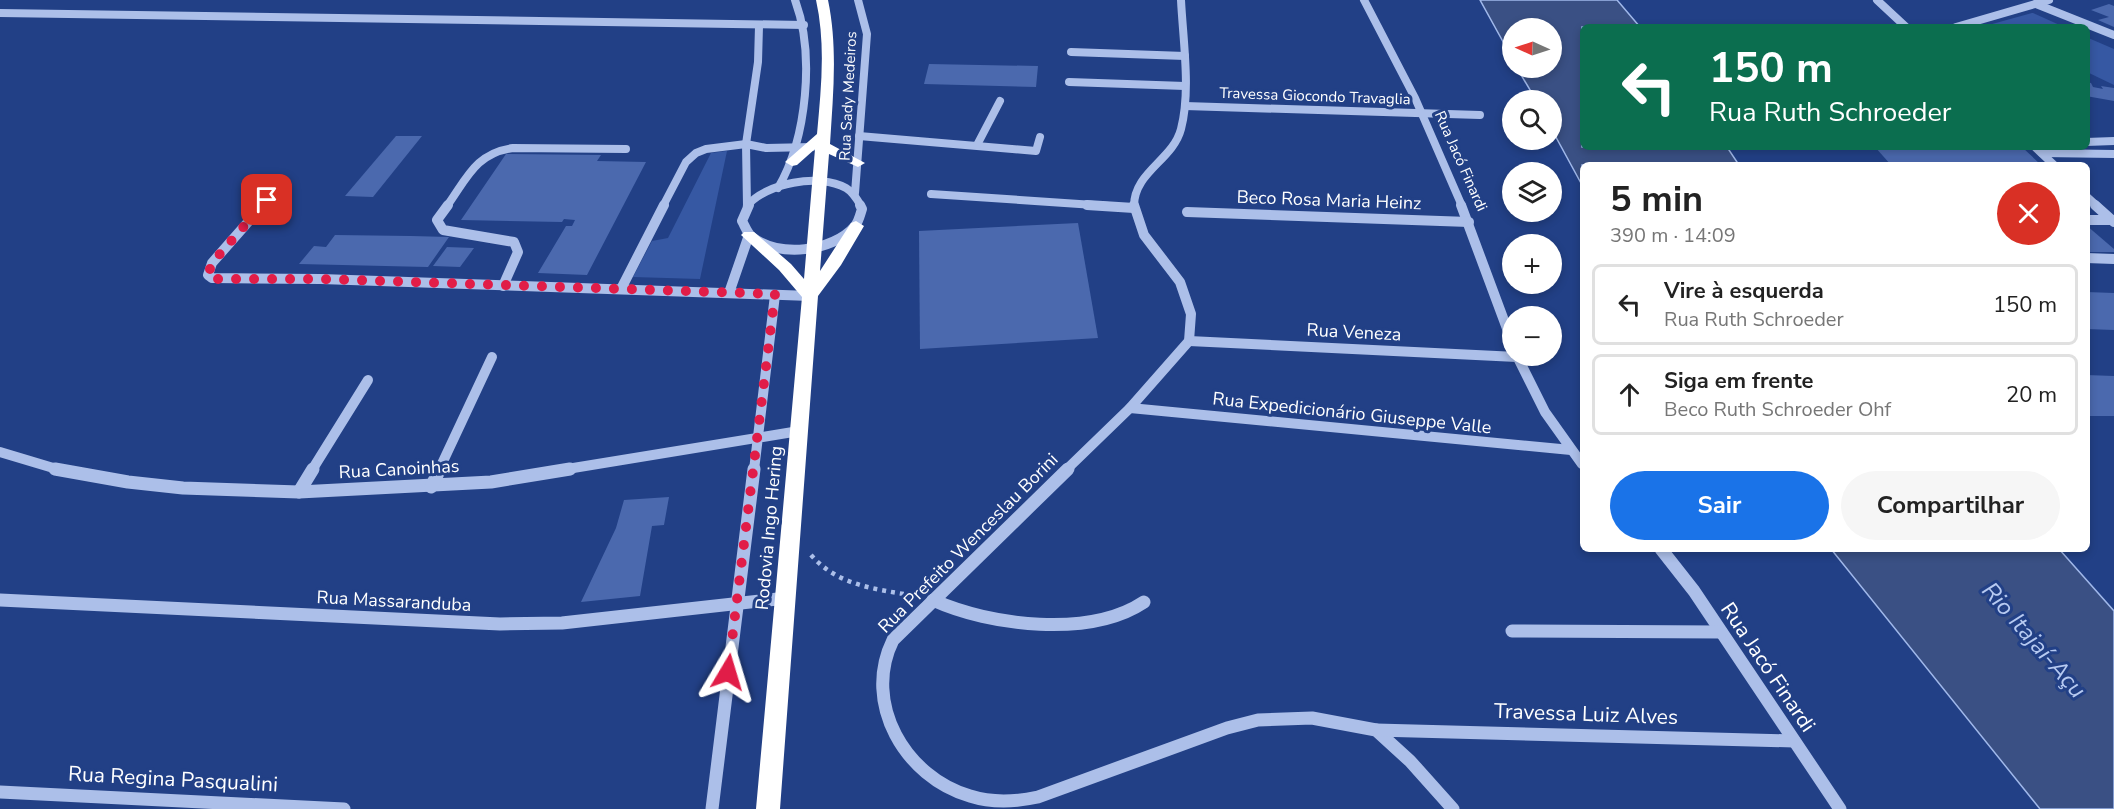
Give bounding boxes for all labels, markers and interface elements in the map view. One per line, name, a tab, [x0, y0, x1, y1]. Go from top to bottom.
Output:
north arrow	[1502, 18, 1562, 78]
map controls	[1502, 18, 1562, 366]
street label: Rua Sady Medeiros	[835, 31, 861, 161]
text: 150 m	[1709, 40, 1833, 97]
icon: left	[1610, 48, 1688, 126]
street label: Travessa Giocondo Travaglia	[1219, 83, 1411, 109]
button: search	[1502, 90, 1562, 150]
text: Rua Ruth Schroeder	[1709, 94, 1951, 131]
street label: Rua Jacó Finardi	[1430, 108, 1492, 214]
button: layers	[1502, 162, 1562, 222]
pin	[241, 174, 292, 225]
text: 5 min	[1610, 175, 1703, 224]
button: close	[1997, 182, 2060, 245]
icon: arrive	[250, 183, 283, 216]
street label: Beco Rosa Maria Heinz	[1236, 185, 1422, 215]
text: 390 m · 14:09	[1610, 222, 1736, 249]
button: +	[1502, 234, 1562, 294]
text: Vire à esquerda	[1664, 276, 1824, 306]
icon: left	[1613, 288, 1646, 321]
text: 150 m	[1993, 290, 2057, 320]
button: −	[1502, 306, 1562, 366]
text: Rua Ruth Schroeder	[1664, 306, 1844, 333]
street label: Rua Veneza	[1306, 318, 1402, 346]
text: Siga em frente	[1664, 366, 1813, 396]
icon: ahead	[1613, 378, 1646, 411]
text: 20 m	[2006, 380, 2057, 410]
street label: Rua Expedicionário Giuseppe Valle	[1211, 386, 1493, 440]
text: Beco Ruth Schroeder Ohf	[1664, 396, 1891, 423]
street label: Rodovia Ingo Hering	[750, 445, 788, 611]
street label: Rua Prefeito Wenceslau Borini	[873, 448, 1063, 638]
street label: Rua Canoinhas	[338, 454, 460, 484]
button: Sair	[1610, 471, 1829, 540]
button: Compartilhar	[1841, 471, 2060, 540]
water label: Rio Itajaí-Açu	[1975, 575, 2093, 705]
street label: Rua Massaranduba	[316, 585, 472, 617]
street label: Rua Jacó Finardi	[1714, 597, 1822, 737]
position arrow	[696, 640, 760, 704]
street label: Travessa Luiz Alves	[1493, 697, 1679, 731]
street label: Rua Regina Pasqualini	[67, 760, 279, 798]

